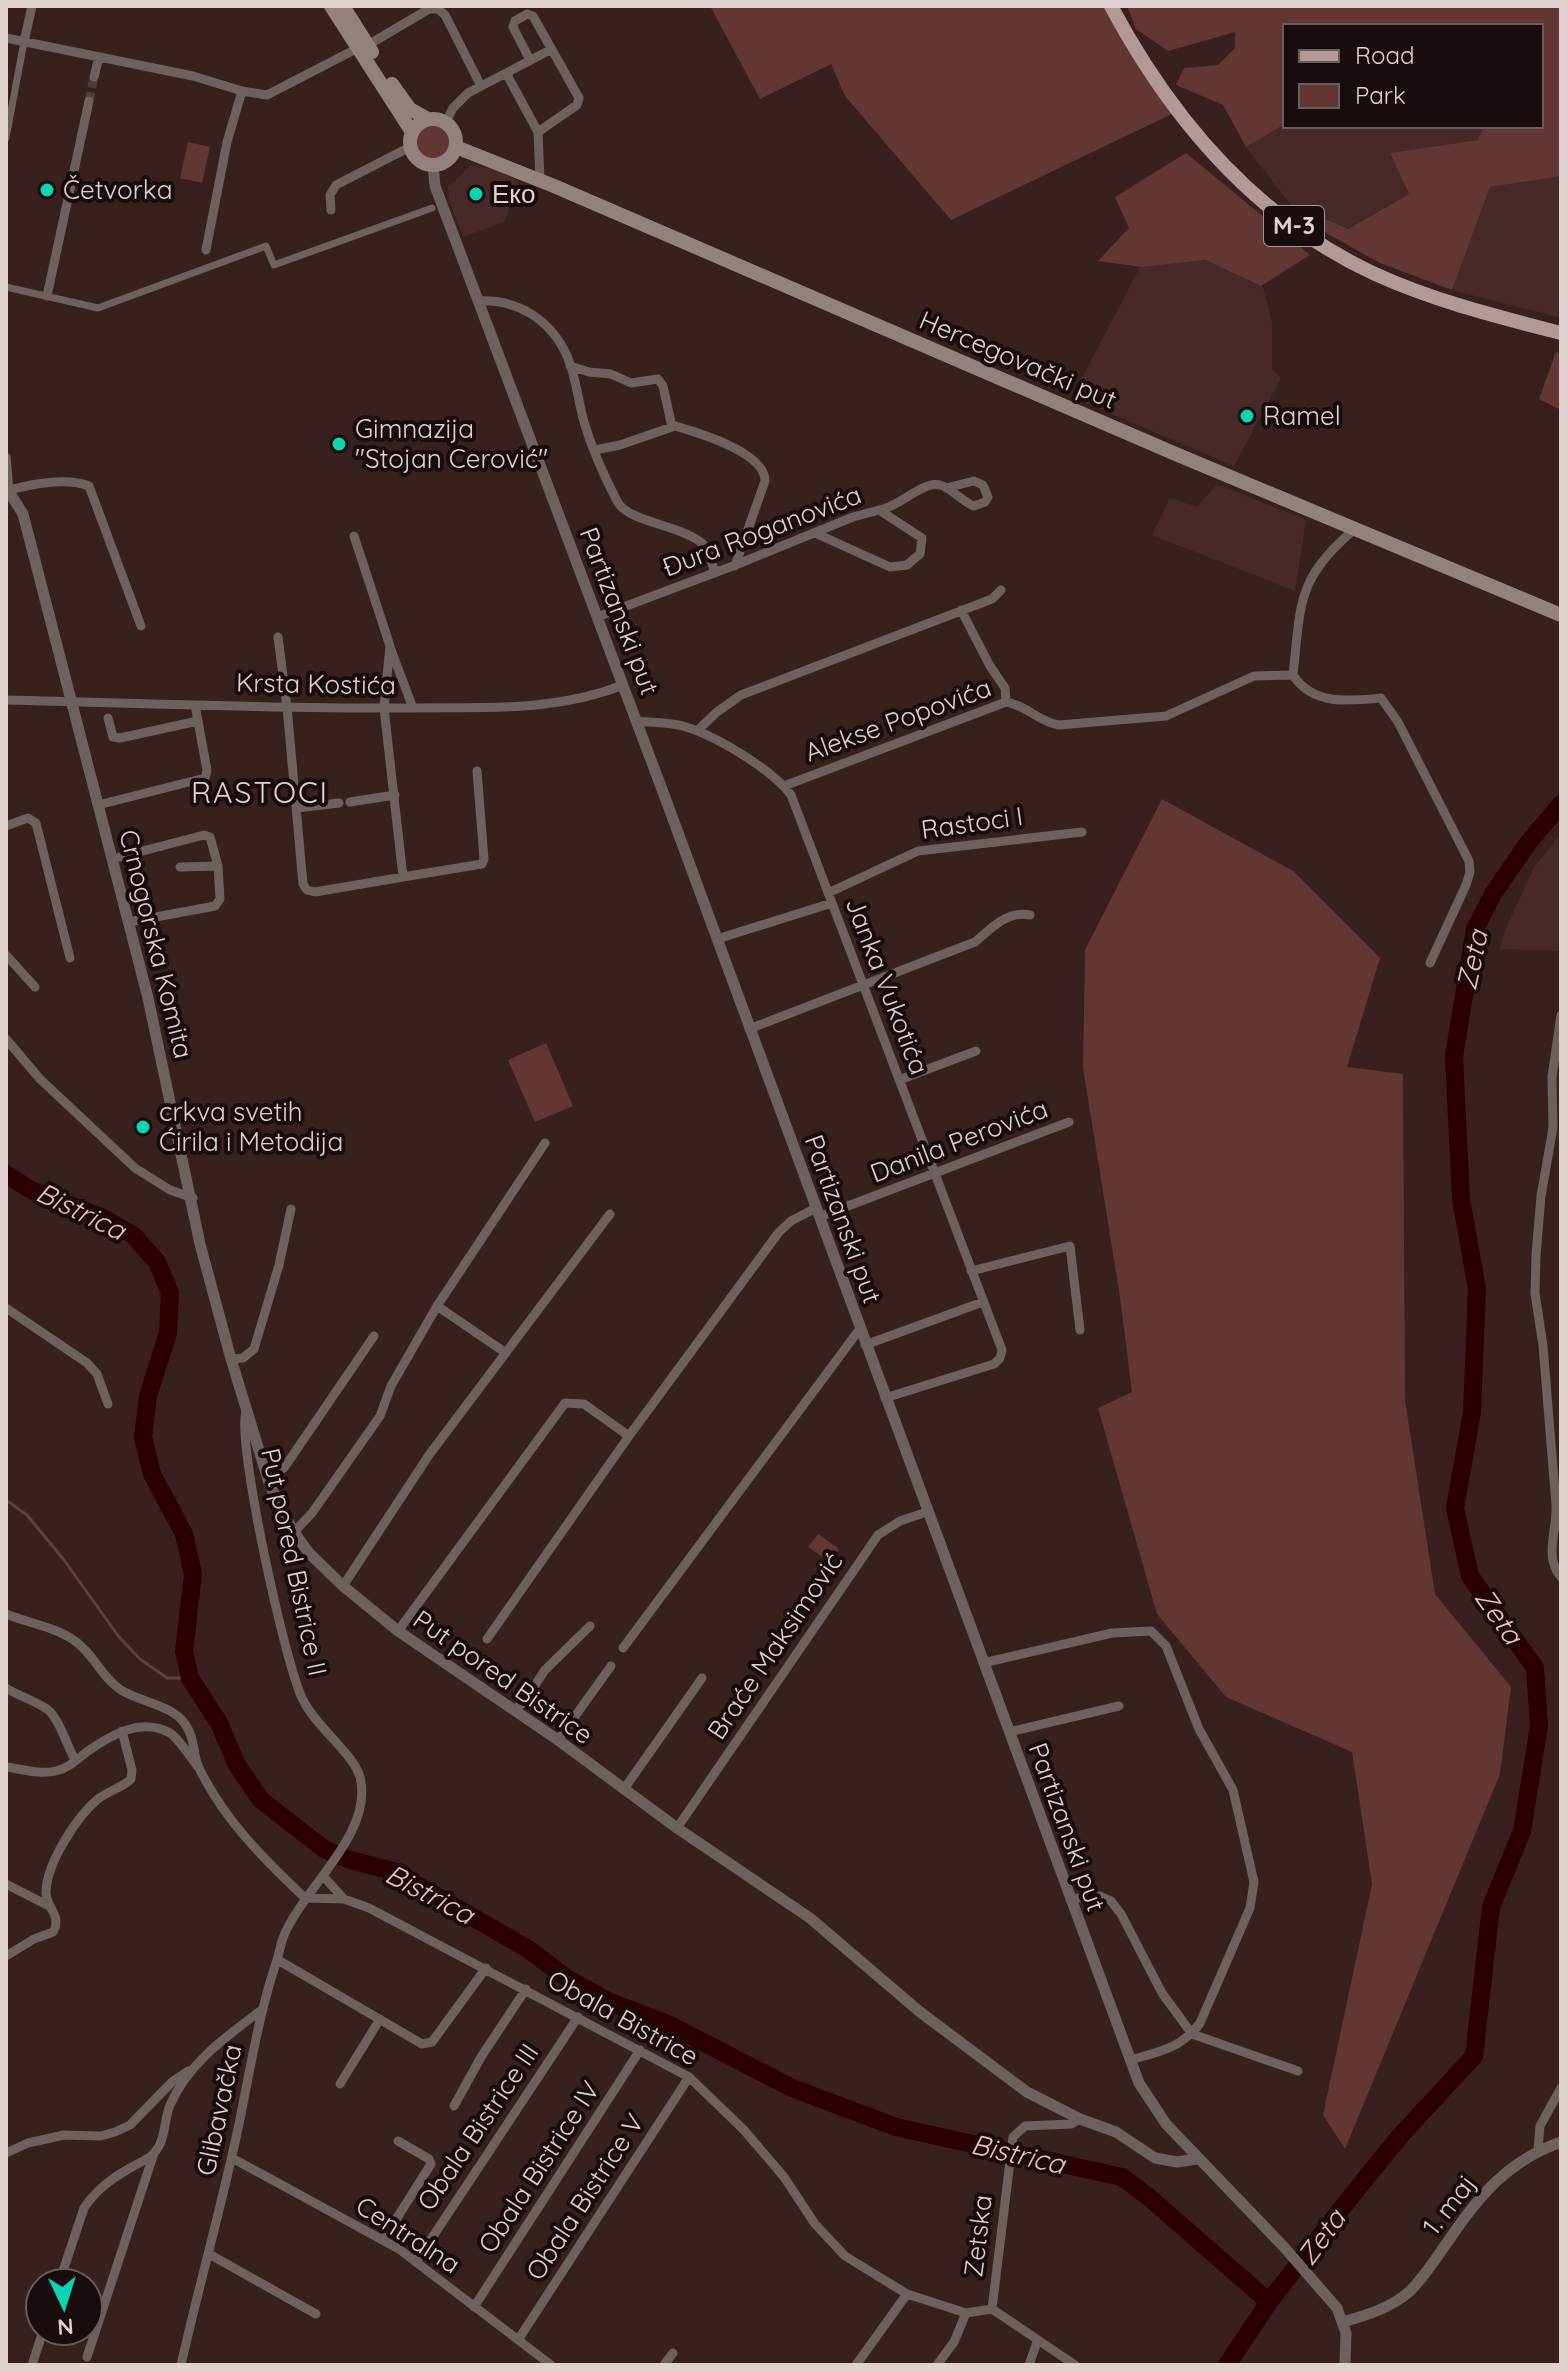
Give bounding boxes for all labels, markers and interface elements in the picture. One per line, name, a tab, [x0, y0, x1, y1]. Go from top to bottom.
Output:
legend	[1283, 24, 1543, 128]
text: Road	[1355, 40, 1415, 70]
text: Park	[1355, 80, 1406, 110]
place label: Četvorka	[63, 173, 172, 206]
place label: Еко	[492, 177, 535, 210]
marker: Četvorka	[38, 181, 56, 199]
marker: Еко	[467, 185, 485, 203]
road number: M-3	[1264, 206, 1324, 246]
street label: Hercegovački put	[915, 303, 1122, 416]
place label: Ramel	[1263, 399, 1341, 432]
marker: Ramel	[1238, 407, 1256, 425]
place label: Gimnazija "Stojan Cerović"	[355, 412, 548, 475]
marker: Gimnazija "Stojan Cerović"	[330, 435, 348, 453]
street label: Đura Roganovića	[658, 477, 866, 584]
street label: Partizanski put	[572, 522, 667, 699]
street label: Krsta Kostića	[236, 666, 396, 701]
street label: Alekse Popovića	[800, 671, 995, 769]
district label: RASTOCI	[191, 773, 329, 811]
street label: Rastoci I	[919, 799, 1025, 846]
street label: Crnogorska Komita	[112, 826, 201, 1062]
street label: Janka Vukotića	[839, 893, 936, 1079]
water label: Zeta	[1448, 925, 1495, 993]
street label: Danila Perovića	[865, 1092, 1052, 1190]
place label: crkva svetih Ćirila i Metodija	[159, 1095, 343, 1158]
marker: crkva svetih Ćirila i Metodija	[134, 1118, 152, 1136]
street label: Partizanski put	[798, 1130, 889, 1308]
water label: Bistrica	[31, 1174, 133, 1248]
street label: Put pored Bistrice II	[254, 1445, 335, 1679]
street label: Braće Maksimović	[700, 1546, 849, 1746]
water label: Zeta	[1468, 1581, 1532, 1652]
street label: Put pored Bistrice	[407, 1602, 599, 1751]
street label: Partizanski put	[1022, 1738, 1113, 1916]
water label: Bistrica	[380, 1856, 482, 1932]
street label: Obala Bistrice	[542, 1963, 704, 2073]
street label: Obala Bistrice III	[410, 2037, 546, 2216]
street label: Glibavačka	[189, 2041, 249, 2179]
street label: Obala Bistrice IV	[471, 2075, 606, 2259]
street label: Obala Bistrice V	[518, 2107, 651, 2286]
water label: Bistrica	[968, 2126, 1070, 2182]
street label: 1. maj	[1415, 2168, 1483, 2242]
street label: Centralna	[350, 2189, 467, 2280]
street label: Zetska	[956, 2193, 999, 2279]
water label: Zeta	[1289, 2200, 1354, 2271]
north arrow	[24, 2267, 104, 2347]
text: N	[56, 2312, 74, 2341]

